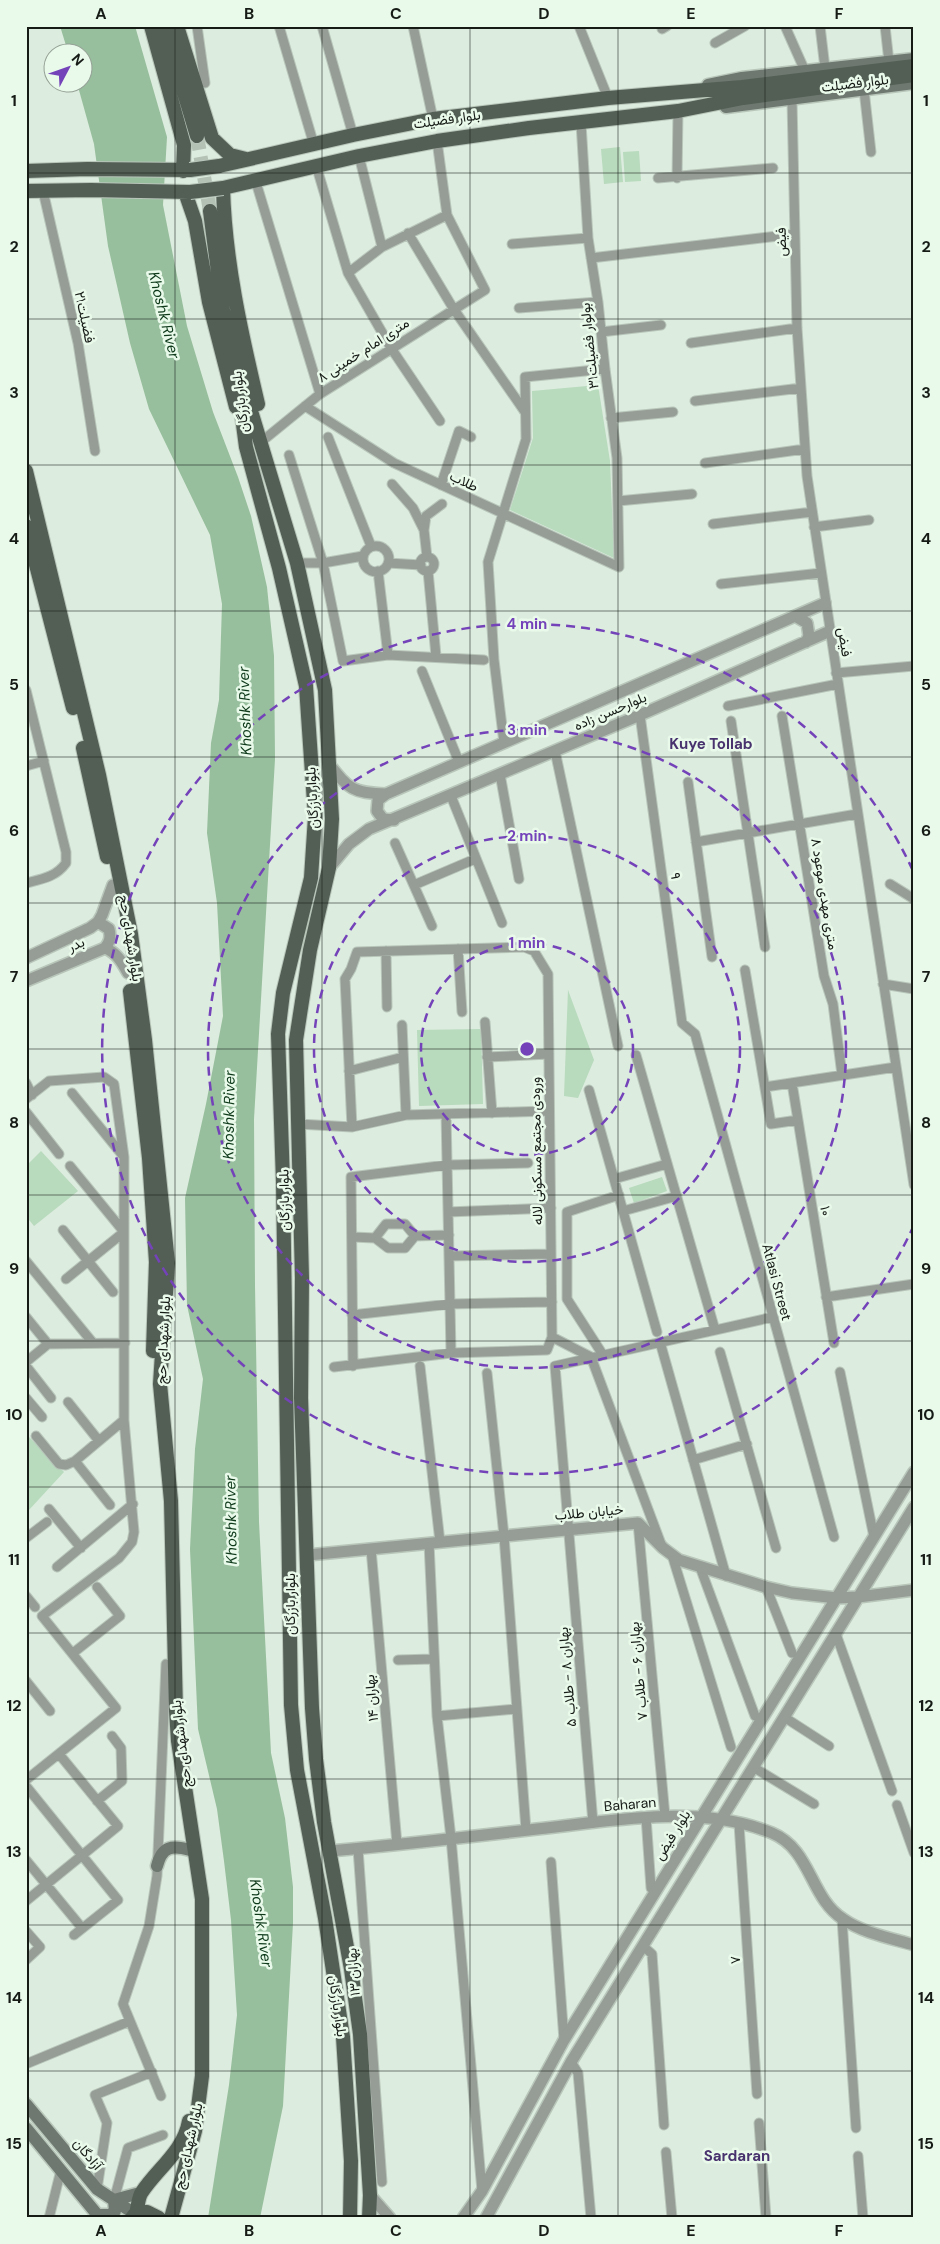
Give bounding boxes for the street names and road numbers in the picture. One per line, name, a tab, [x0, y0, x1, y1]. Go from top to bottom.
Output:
street label: بلوار فضیلت	[820, 70, 890, 96]
street label: بلوار فضیلت	[412, 105, 482, 133]
street label: فیض	[772, 227, 790, 257]
street label: فضیلت۲۱	[71, 290, 99, 344]
street label: بولوار فضیلت۳۱	[576, 302, 602, 390]
street label: ۸ متری امام خمینی	[314, 314, 412, 386]
street label: بلوار بازرگان	[227, 370, 253, 434]
street label: طلاب	[447, 467, 481, 495]
street label: فیض	[834, 626, 856, 658]
street label: بلوارحسن زاده	[571, 688, 649, 734]
street label: بلوار بازرگان	[301, 767, 323, 829]
street label: ۸ متری مهدی موعود	[807, 837, 843, 951]
street label: ۹	[667, 871, 685, 881]
street label: بلوار شهدای حج	[113, 893, 147, 983]
street label: بدر	[64, 933, 87, 956]
street label: ورودی مجتمع مسکونی لاله	[526, 1077, 548, 1225]
street label: بلوار بازرگان	[274, 1169, 294, 1231]
street label: ۱۰	[816, 1205, 836, 1217]
street label: Atlasi Street	[758, 1242, 796, 1322]
street label: بلوار شهدای حج	[152, 1296, 176, 1384]
street label: خیابان طلاب	[554, 1500, 624, 1524]
street label: بلوار بازرگان	[281, 1573, 299, 1635]
street label: بهاران ۶ - طلاب ۷	[625, 1621, 651, 1721]
street label: بهاران ۸ - طلاب ۵	[554, 1626, 580, 1728]
street label: بهاران ۱۴	[360, 1674, 382, 1722]
street label: بلوار شهدای حج	[167, 1699, 197, 1789]
street label: Baharan	[603, 1793, 657, 1815]
street label: بلوار فیض	[650, 1807, 694, 1863]
street label: بهاران ۱۳	[342, 1947, 364, 1997]
street label: ۷	[726, 1955, 744, 1965]
street label: بلوار بازرگان	[325, 1974, 351, 2038]
street label: بلوار شهدای حج	[169, 2101, 209, 2191]
street label: آزادگان	[69, 2134, 108, 2175]

